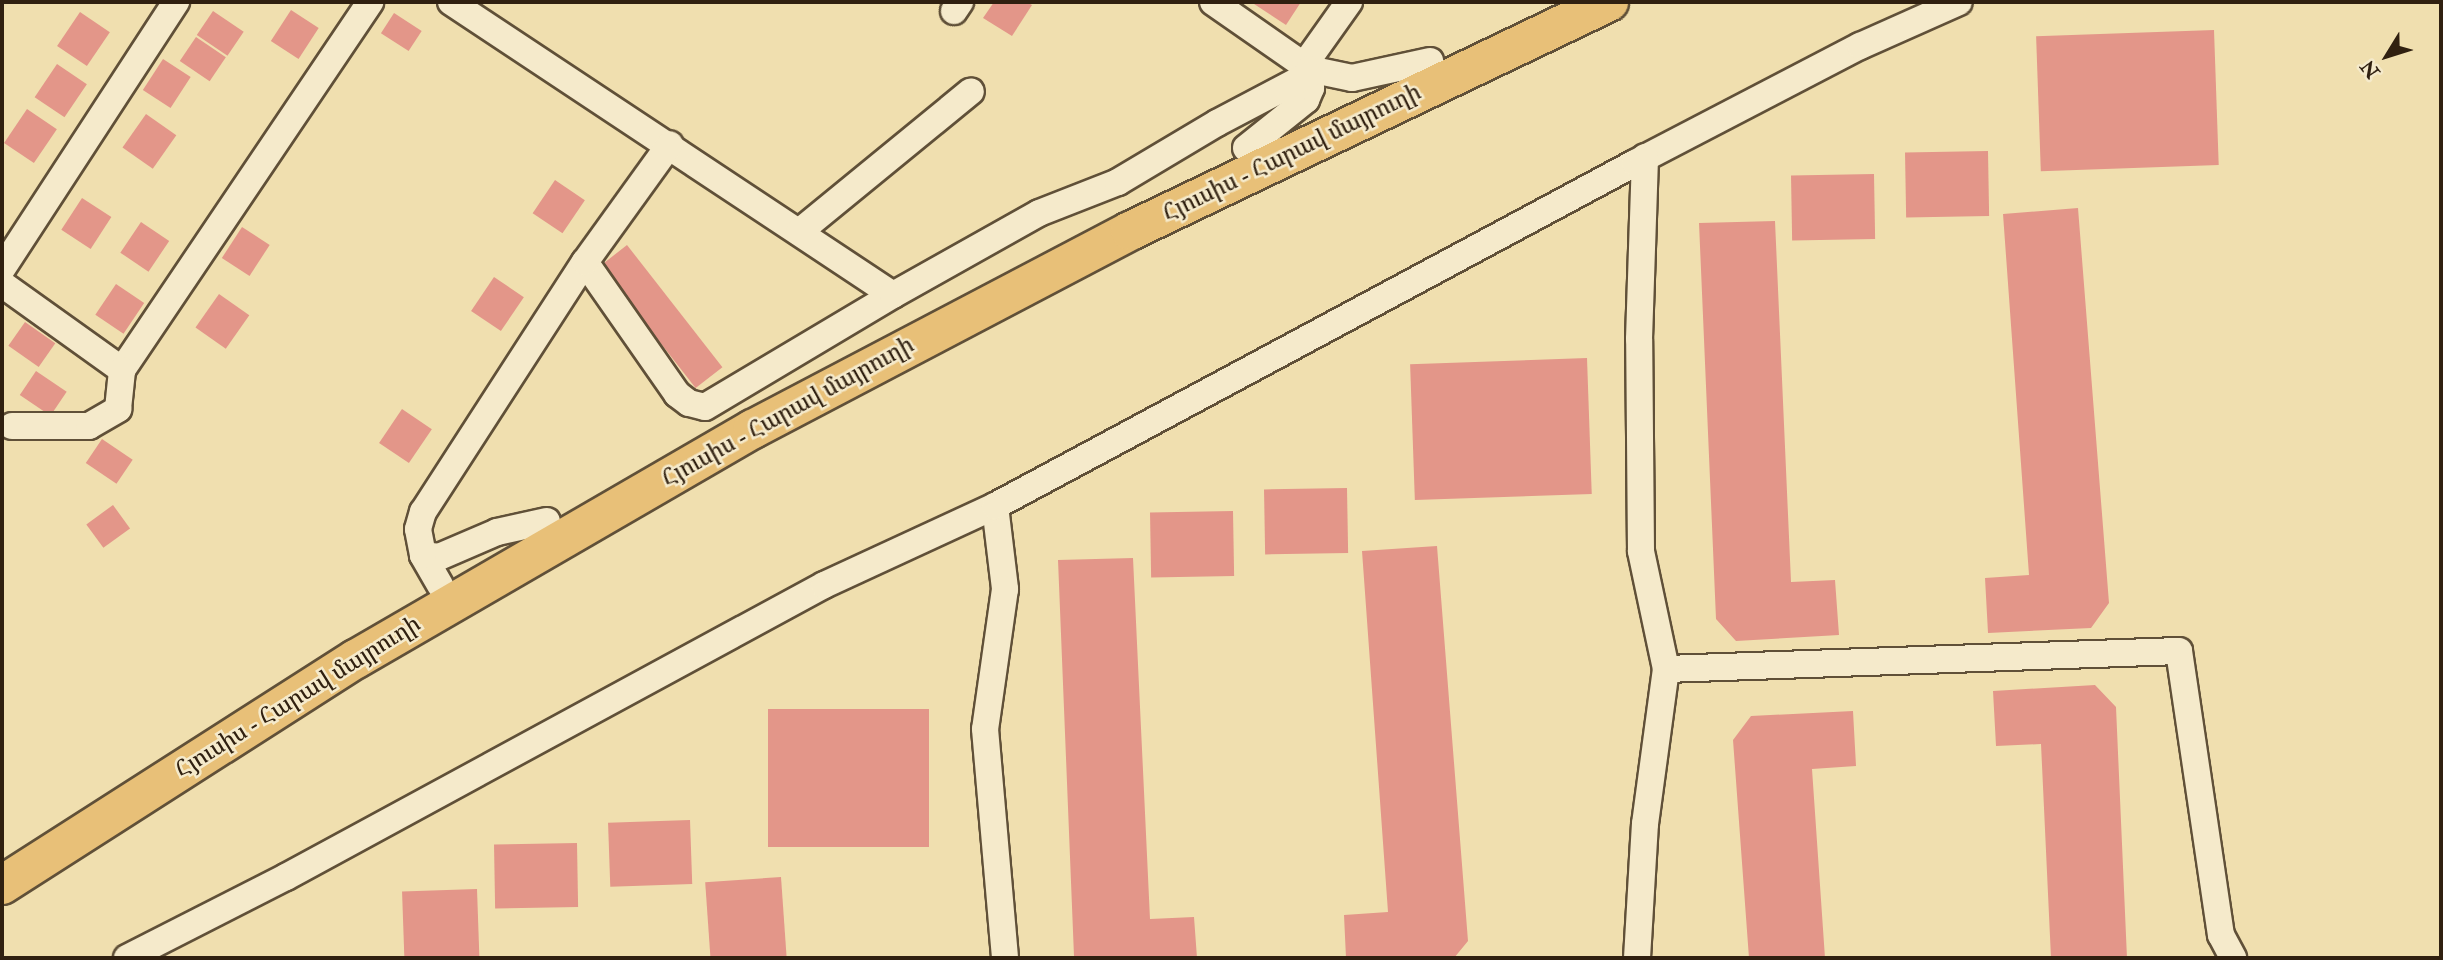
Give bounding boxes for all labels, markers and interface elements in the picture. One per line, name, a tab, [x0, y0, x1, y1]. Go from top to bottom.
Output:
north arrow	[2352, 21, 2422, 91]
text: N	[2356, 55, 2385, 83]
street label: Հյուսիս - Հարավ մայրուղի	[1158, 78, 1426, 228]
street label: Հյուսիս - Հարավ մայրուղի	[657, 331, 919, 493]
street label: Հյուսիս - Հարավ մայրուղի	[170, 610, 426, 784]

